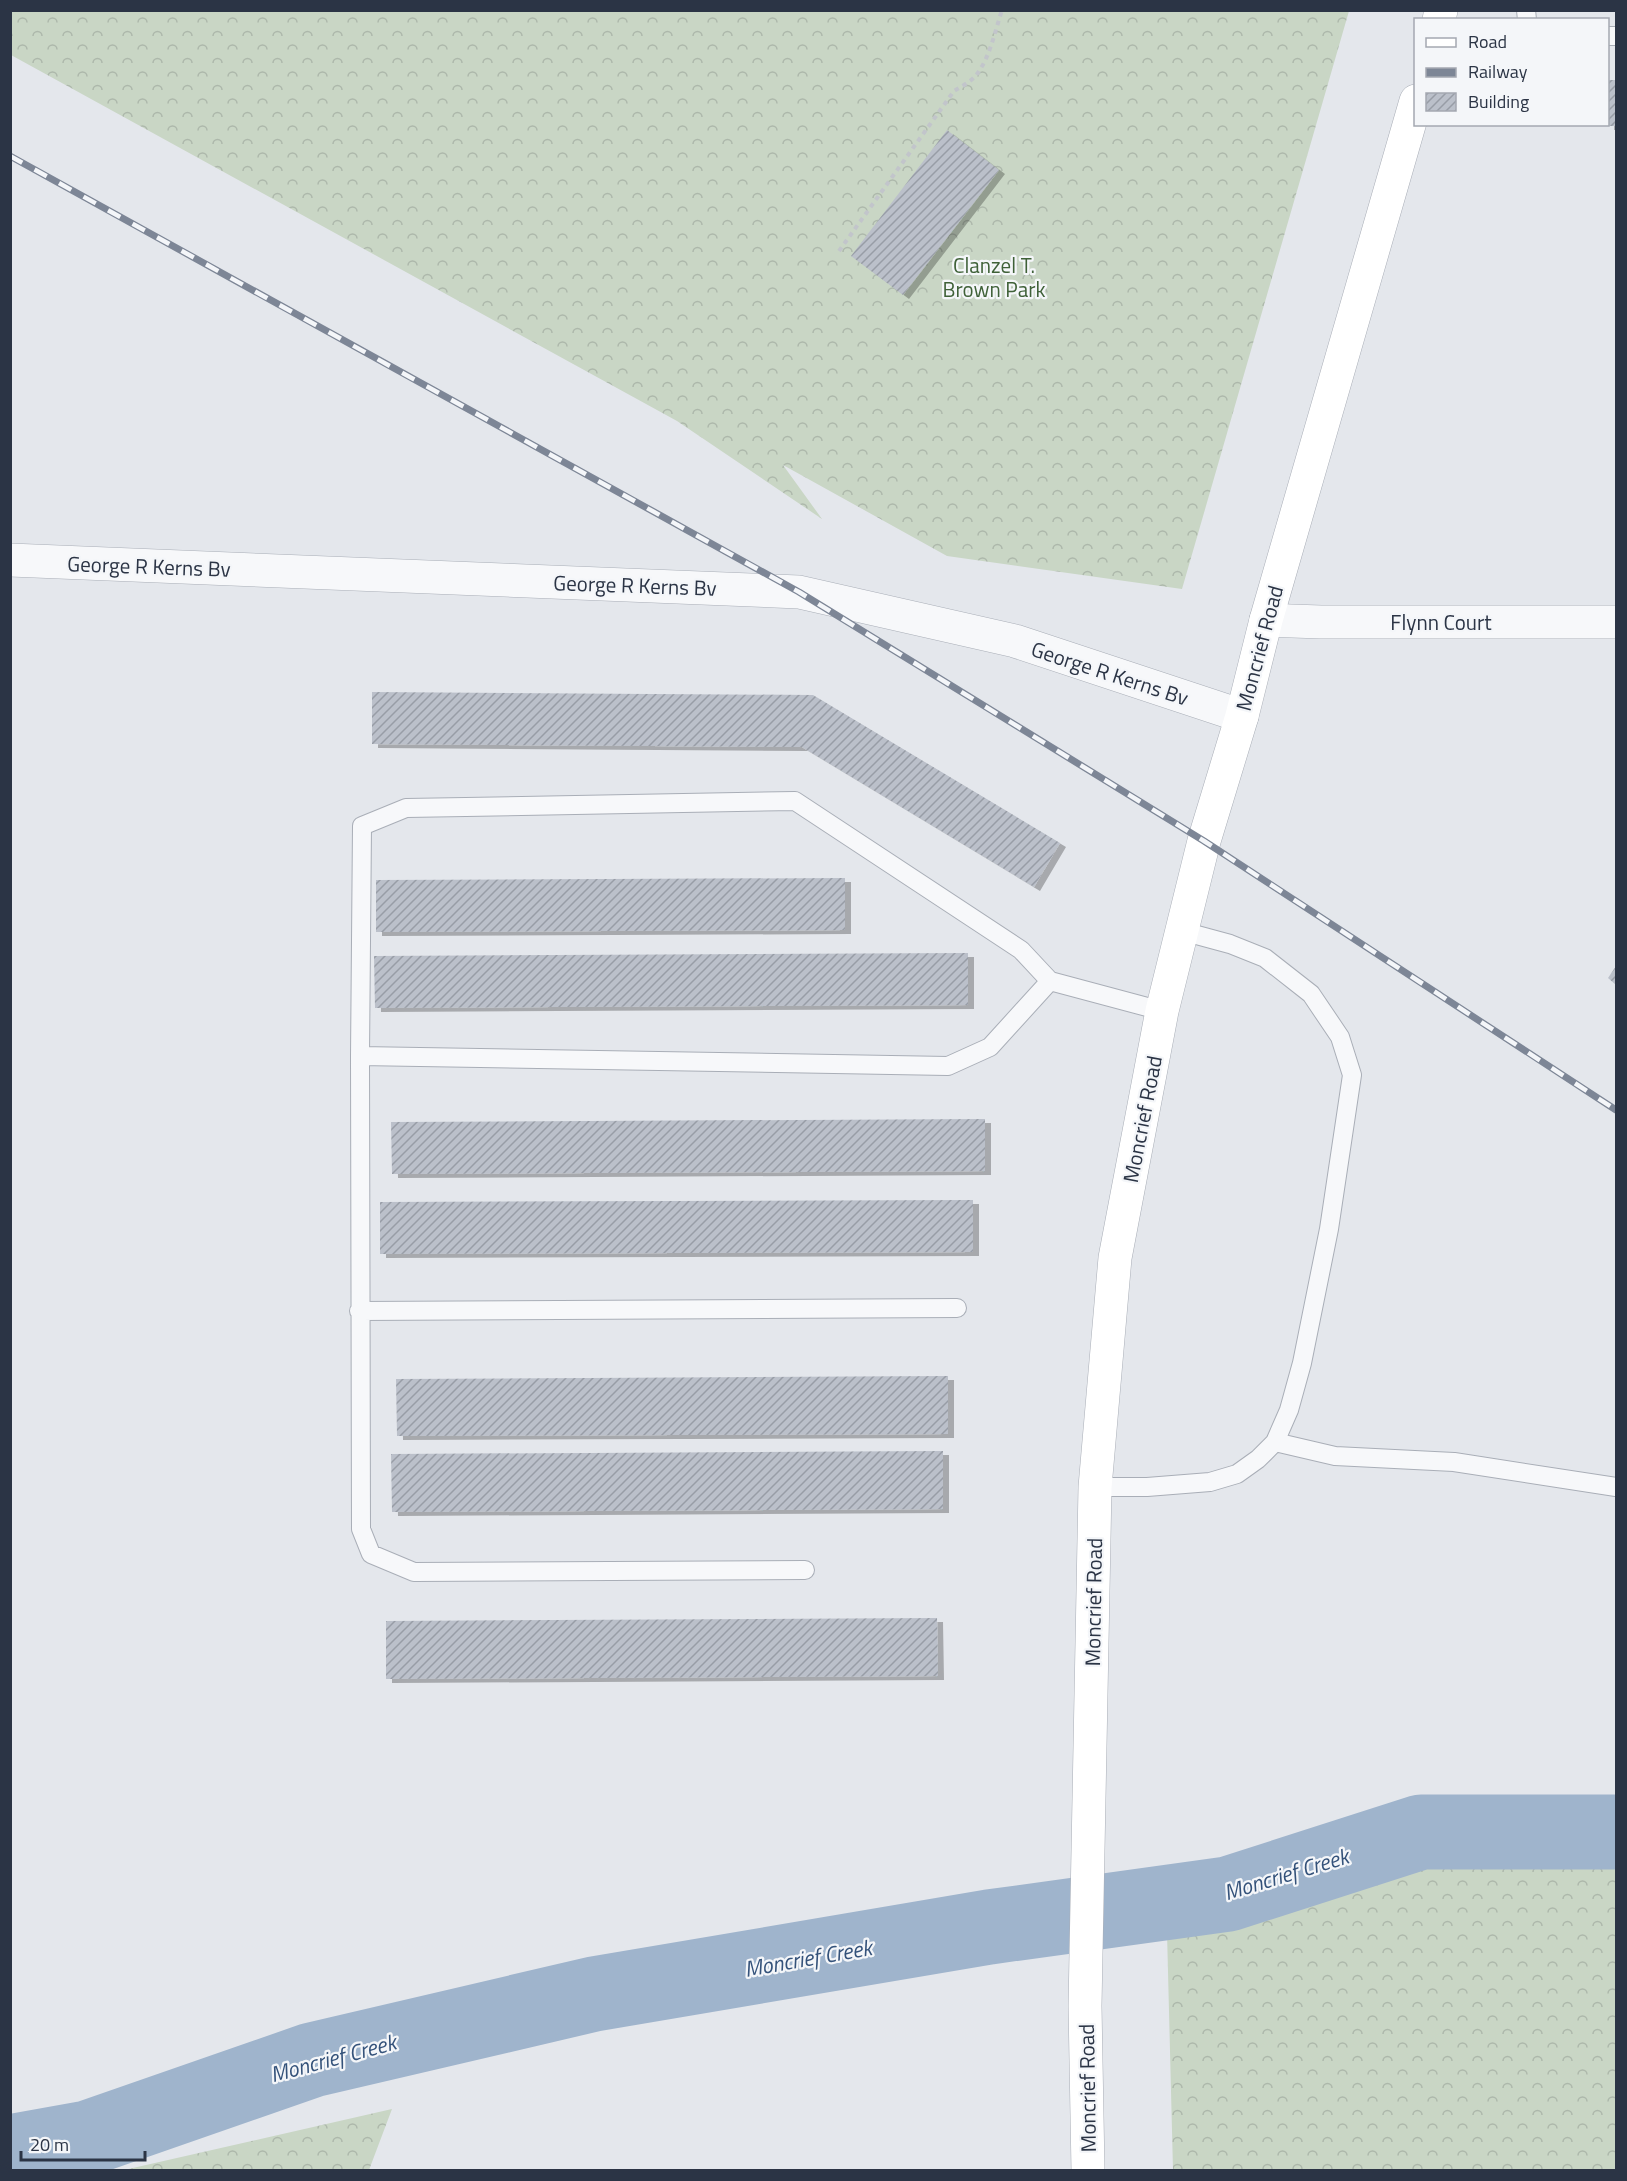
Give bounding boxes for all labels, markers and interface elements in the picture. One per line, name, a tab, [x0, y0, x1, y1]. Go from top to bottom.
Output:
legend	[1414, 18, 1609, 126]
text: Road	[1468, 28, 1507, 55]
text: Railway	[1468, 58, 1528, 85]
text: Building	[1468, 88, 1529, 115]
park label: Clanzel T. Brown Park	[942, 249, 1046, 305]
street label: George R Kerns Bv	[67, 547, 231, 585]
street label: George R Kerns Bv	[553, 566, 717, 604]
street label: Moncrief Road	[1227, 582, 1291, 714]
street label: Flynn Court	[1390, 606, 1492, 638]
street label: George R Kerns Bv	[1027, 633, 1193, 713]
street label: Moncrief Road	[1114, 1053, 1170, 1185]
street label: Moncrief Road	[1076, 1537, 1110, 1667]
water label: Moncrief Creek	[1219, 1838, 1355, 1909]
water label: Moncrief Creek	[742, 1930, 877, 1986]
street label: Moncrief Road	[1070, 2023, 1104, 2153]
water label: Moncrief Creek	[266, 2024, 402, 2091]
scale bar	[21, 2124, 146, 2162]
text: 20 m	[30, 2131, 69, 2158]

